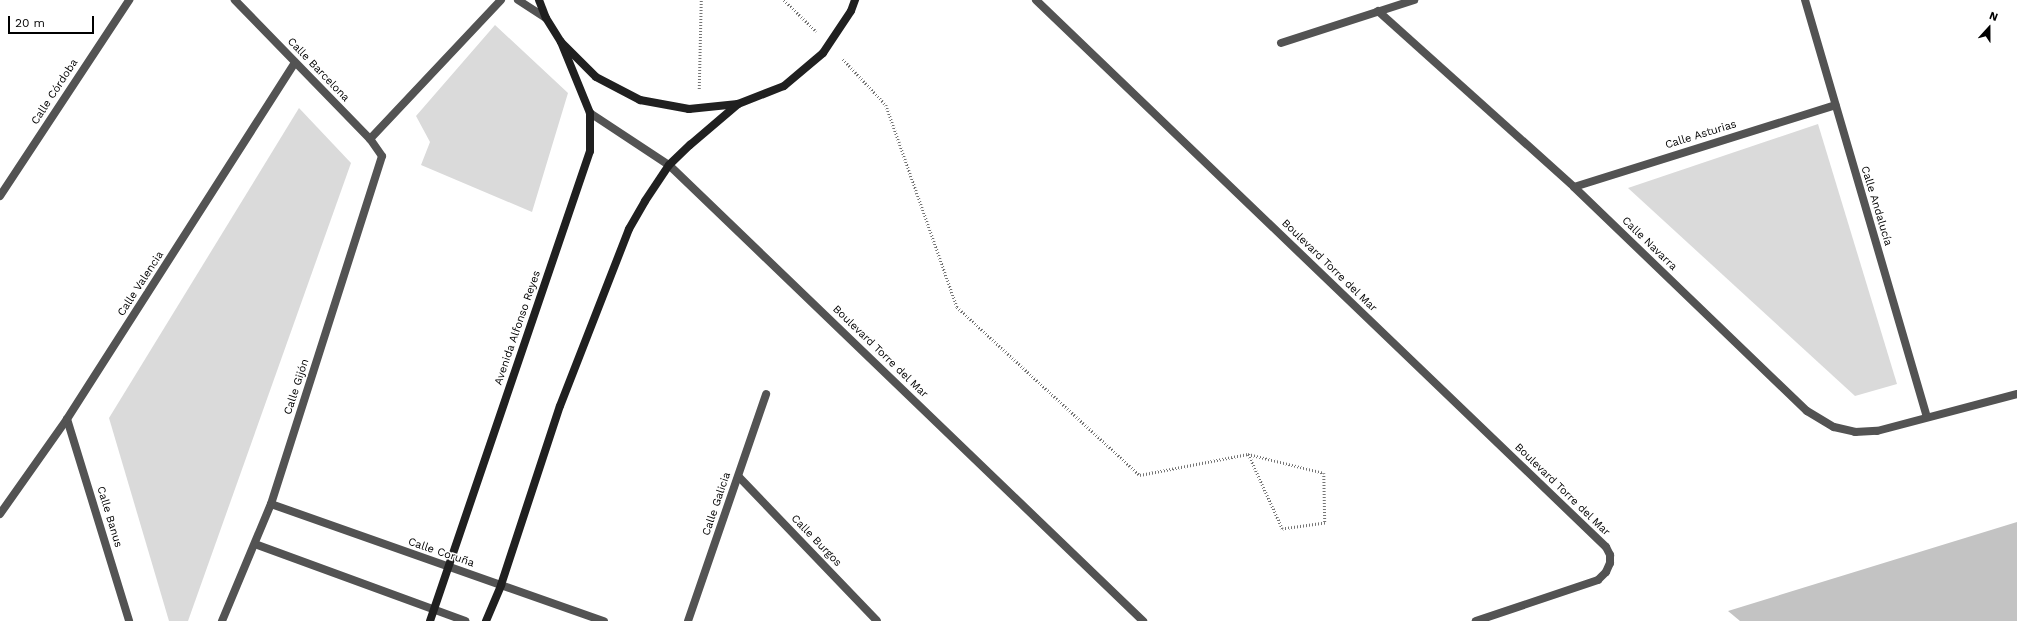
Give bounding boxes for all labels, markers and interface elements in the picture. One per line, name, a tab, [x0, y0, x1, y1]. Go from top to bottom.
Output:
scale bar	[10, 8, 96, 34]
north arrow	[1969, 8, 2009, 48]
text: N	[1987, 9, 2000, 24]
text: 20 m	[15, 16, 45, 30]
street label: Calle Barcelona	[284, 35, 352, 105]
street label: Calle Córdoba	[29, 57, 81, 127]
street label: Calle Asturias	[1663, 118, 1739, 152]
street label: Calle Andalucía	[1858, 164, 1894, 248]
street label: Calle Navarra	[1619, 214, 1679, 274]
street label: Boulevard Torre del Mar	[1278, 217, 1380, 315]
street label: Calle Valencia	[115, 249, 167, 319]
street label: Avenida Alfonso Reyes	[492, 269, 544, 387]
street label: Boulevard Torre del Mar	[829, 303, 931, 401]
street label: Calle Gijón	[282, 357, 312, 417]
street label: Boulevard Torre del Mar	[1511, 441, 1613, 539]
street label: Calle Galicia	[700, 470, 734, 538]
street label: Calle Banus	[93, 485, 125, 549]
street label: Calle Burgos	[788, 512, 844, 570]
street label: Calle Coruña	[406, 536, 476, 570]

